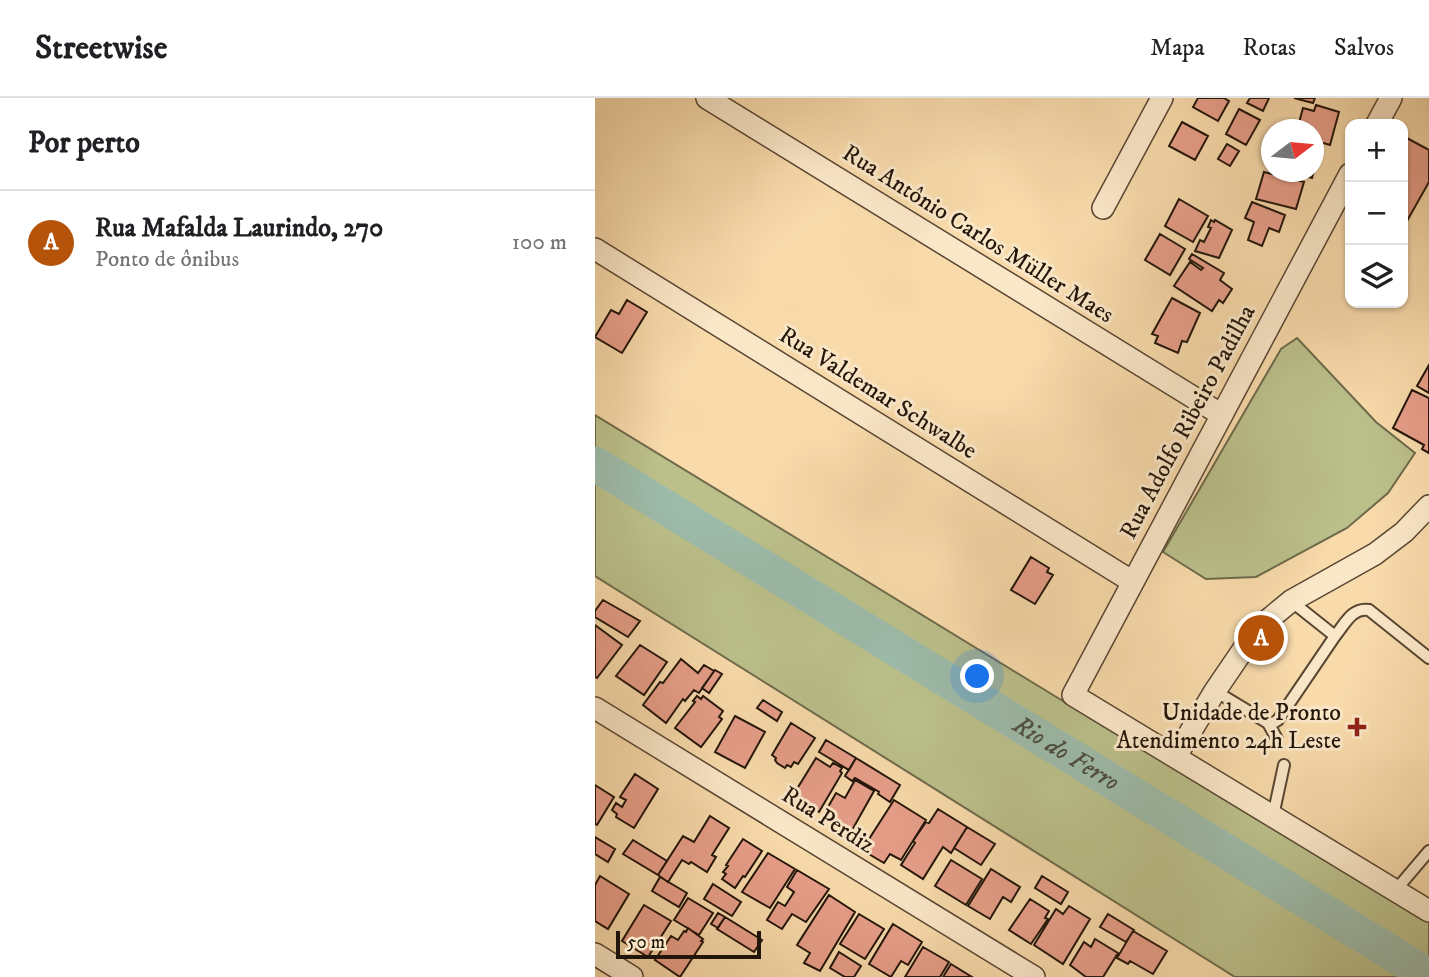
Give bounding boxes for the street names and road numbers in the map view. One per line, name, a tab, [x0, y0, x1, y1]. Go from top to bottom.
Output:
street label: Rua Antônio Carlos Müller Maes	[837, 138, 1119, 330]
street label: Rua Adolfo Ribeiro Padilha	[1114, 299, 1263, 544]
street label: Rua Valdemar Schwalbe	[774, 320, 982, 466]
street label: Rua Perdiz	[776, 780, 880, 861]

